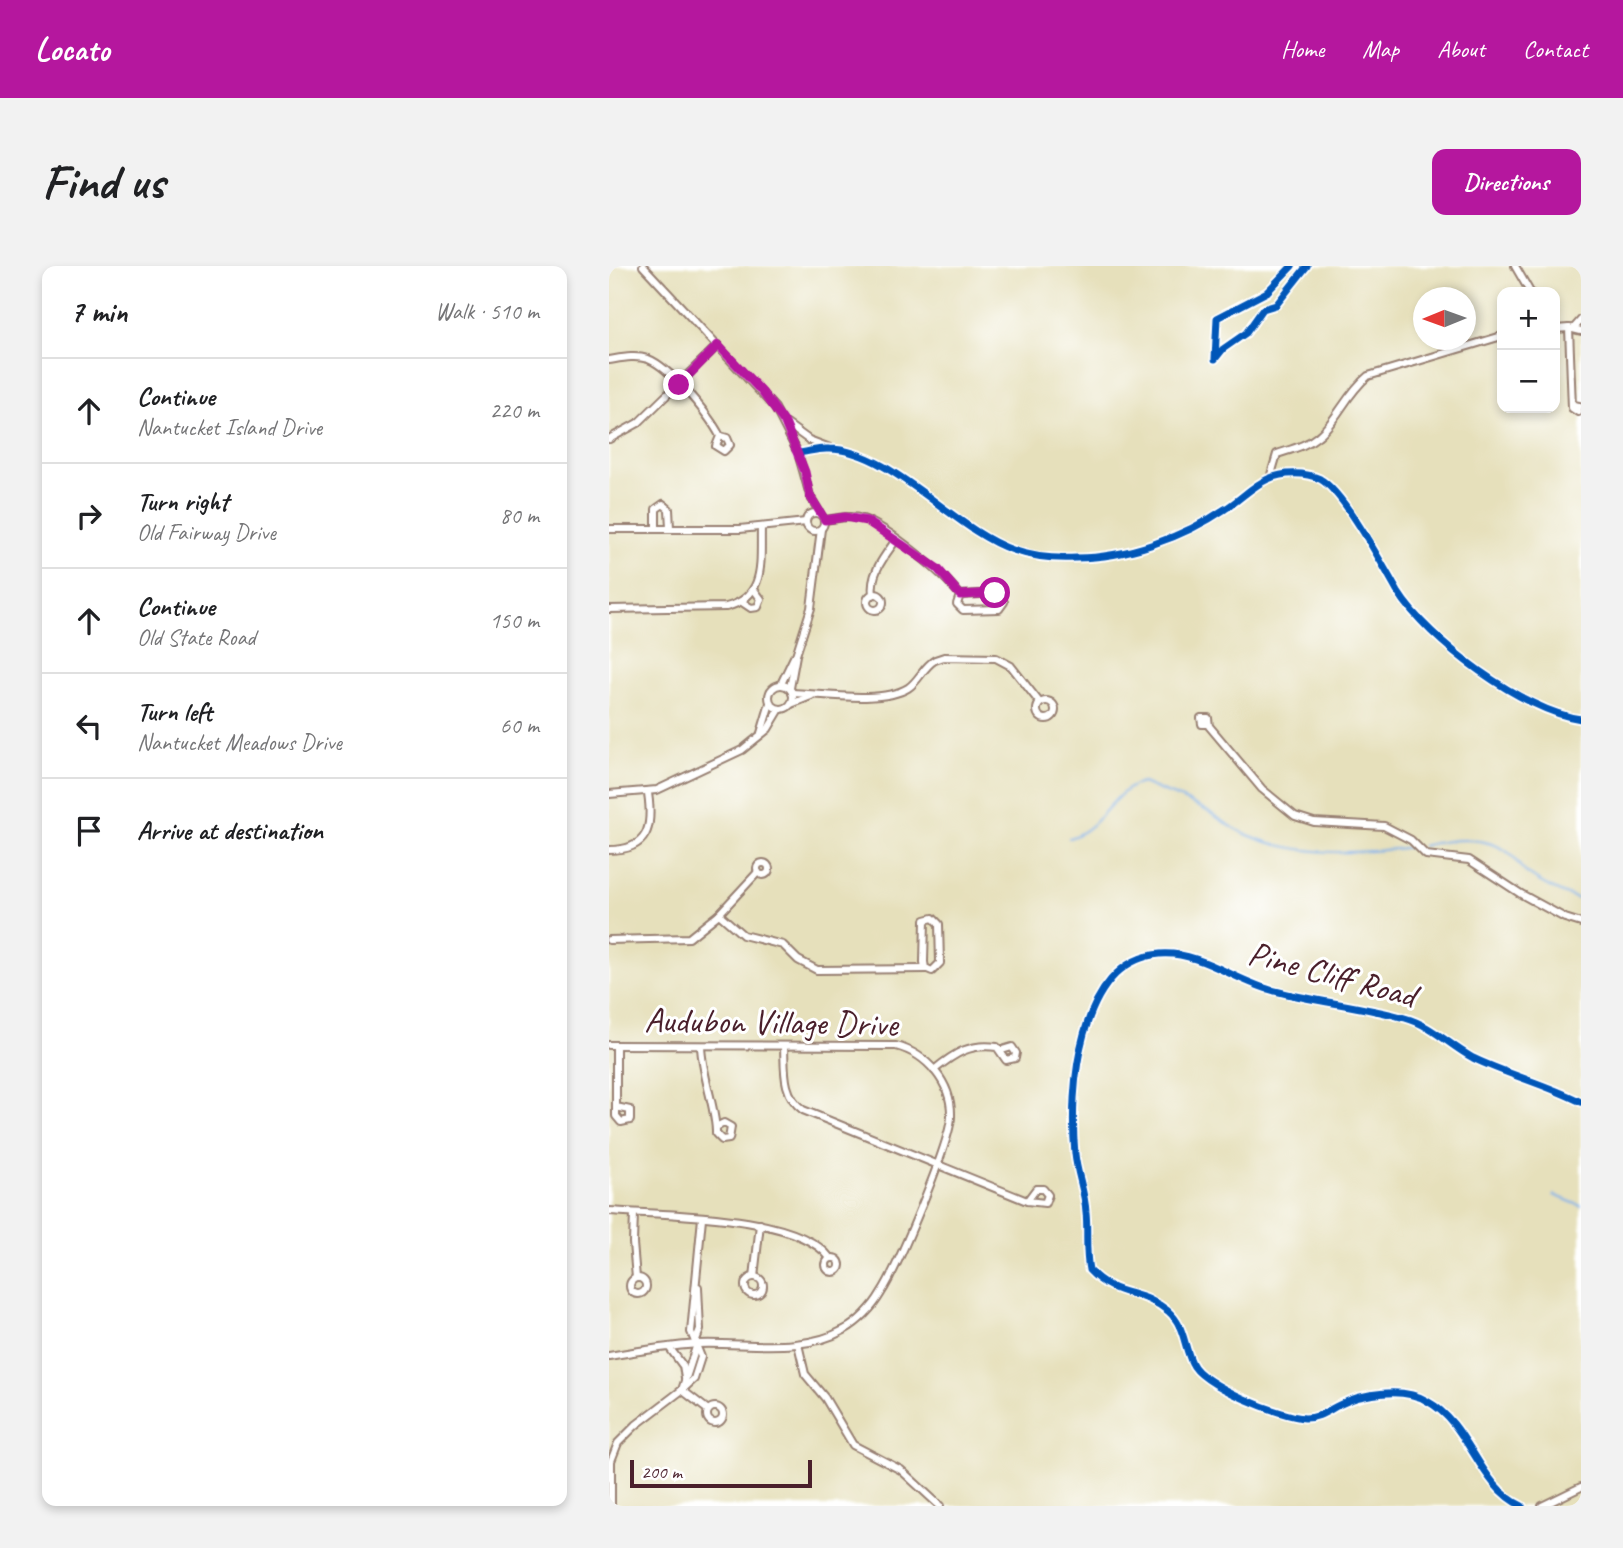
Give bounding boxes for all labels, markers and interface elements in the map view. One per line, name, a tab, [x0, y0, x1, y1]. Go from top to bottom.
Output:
text: Locato	[35, 28, 109, 70]
text: Home	[1281, 34, 1324, 64]
text: Map	[1362, 34, 1399, 64]
text: About	[1437, 34, 1485, 64]
text: Contact	[1523, 34, 1588, 64]
button: Directions	[1432, 149, 1581, 215]
text: Find us	[42, 151, 164, 213]
north arrow	[1413, 287, 1476, 350]
map controls	[1497, 287, 1560, 413]
button: +	[1497, 287, 1560, 350]
text: 7 min	[70, 293, 127, 331]
text: Walk · 510 m	[435, 297, 539, 326]
button: −	[1497, 350, 1560, 413]
route end	[663, 369, 694, 400]
text: Continue	[137, 380, 215, 413]
icon: ahead	[70, 392, 108, 430]
text: 220 m	[490, 396, 539, 425]
text: Nantucket Island Drive	[137, 413, 322, 442]
text: Turn right	[137, 485, 228, 518]
icon: right	[70, 497, 108, 535]
text: 80 m	[500, 501, 539, 530]
text: Old Fairway Drive	[137, 518, 276, 547]
route start	[979, 577, 1010, 608]
text: Continue	[137, 590, 215, 623]
icon: ahead	[70, 602, 108, 640]
text: 150 m	[490, 606, 539, 635]
text: Old State Road	[137, 623, 256, 652]
text: Turn left	[137, 695, 212, 728]
icon: left	[70, 707, 108, 745]
text: 60 m	[500, 711, 539, 740]
text: Nantucket Meadows Drive	[137, 728, 342, 757]
icon: arrive	[70, 812, 108, 850]
text: Arrive at destination	[137, 814, 323, 847]
street label: Pine Cliff Road	[1243, 930, 1426, 1019]
street label: Audubon Village Drive	[644, 997, 901, 1047]
scale bar	[630, 1457, 812, 1489]
text: 200 m	[641, 1460, 682, 1484]

